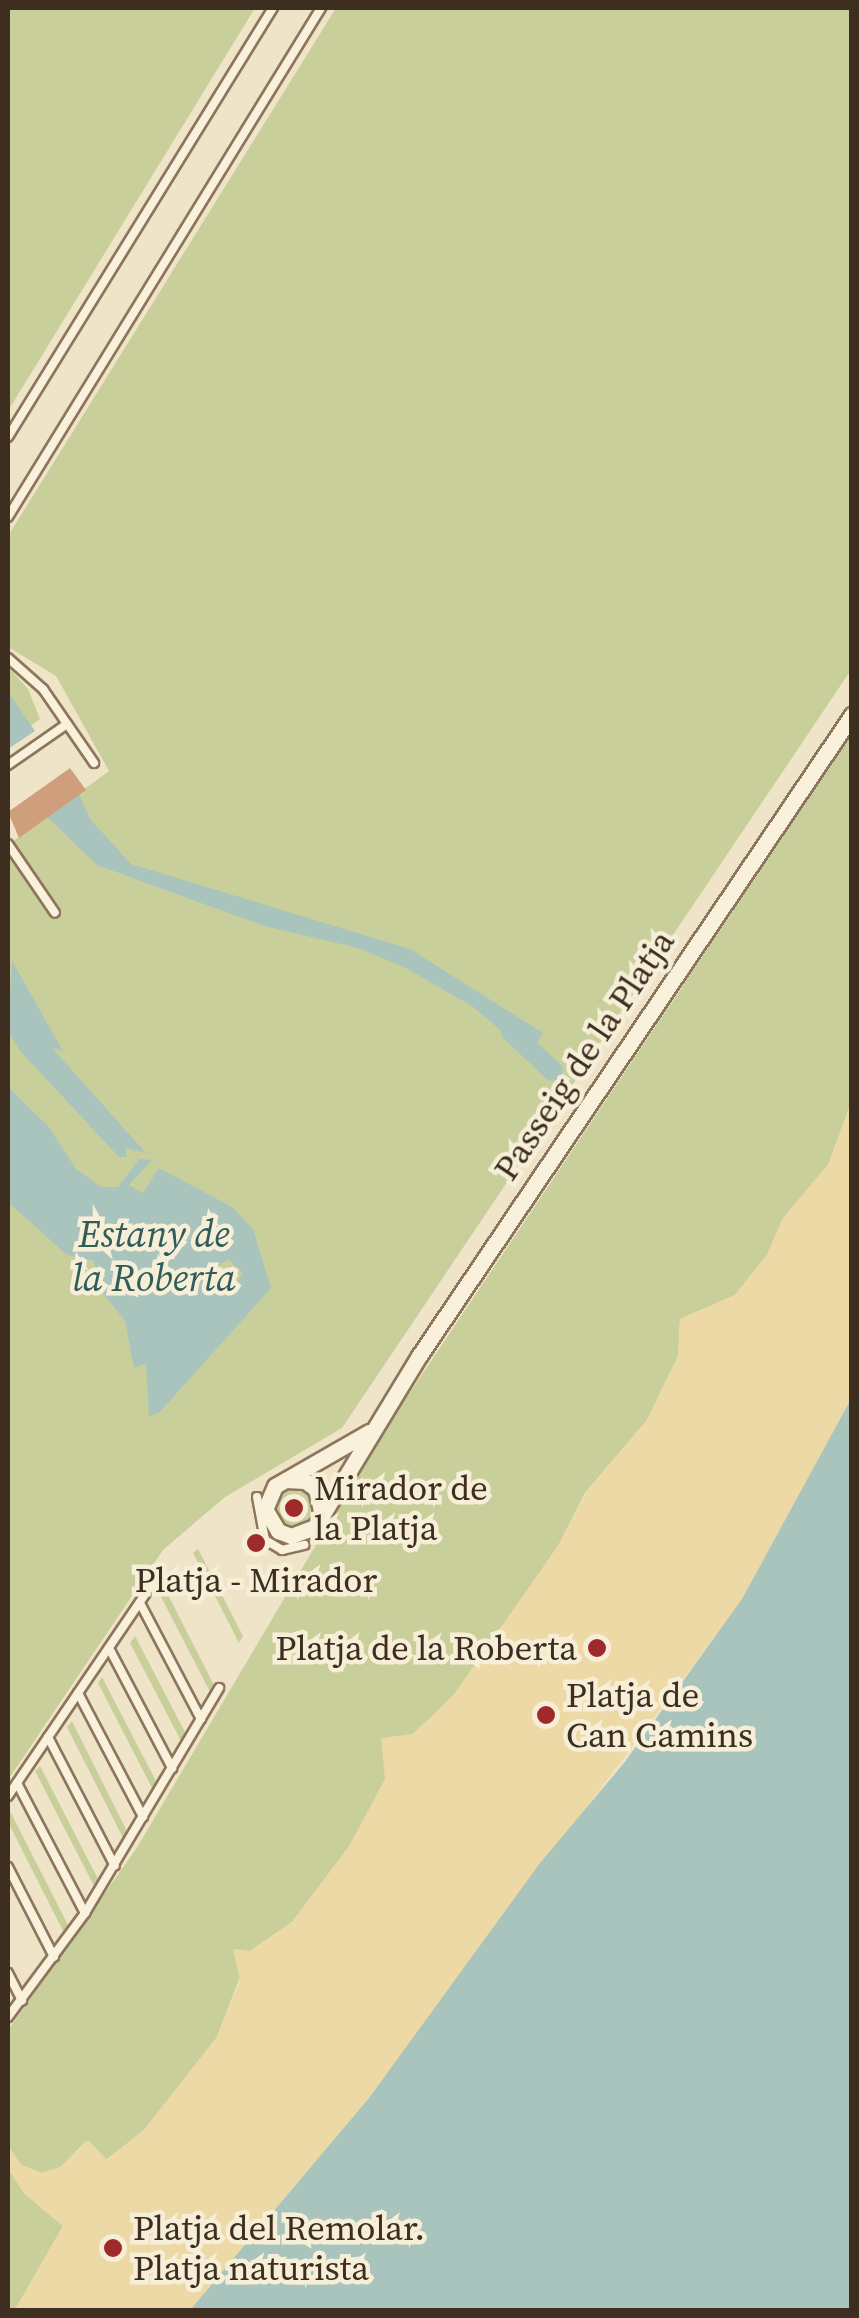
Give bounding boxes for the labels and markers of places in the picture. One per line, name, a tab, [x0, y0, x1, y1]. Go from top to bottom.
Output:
place label: Mirador de la Platja	[314, 1467, 488, 1549]
marker: Mirador de la Platja	[283, 1497, 305, 1519]
marker: Platja - Mirador	[245, 1532, 267, 1554]
place label: Platja - Mirador	[135, 1559, 377, 1601]
place label: Platja de la Roberta	[276, 1627, 577, 1669]
marker: Platja de la Roberta	[586, 1637, 608, 1659]
place label: Platja de Can Camins	[566, 1674, 753, 1756]
marker: Platja de Can Camins	[535, 1704, 557, 1726]
place label: Platja del Remolar. Platja naturista	[133, 2207, 425, 2289]
marker: Platja del Remolar. Platja naturista	[102, 2237, 124, 2259]

